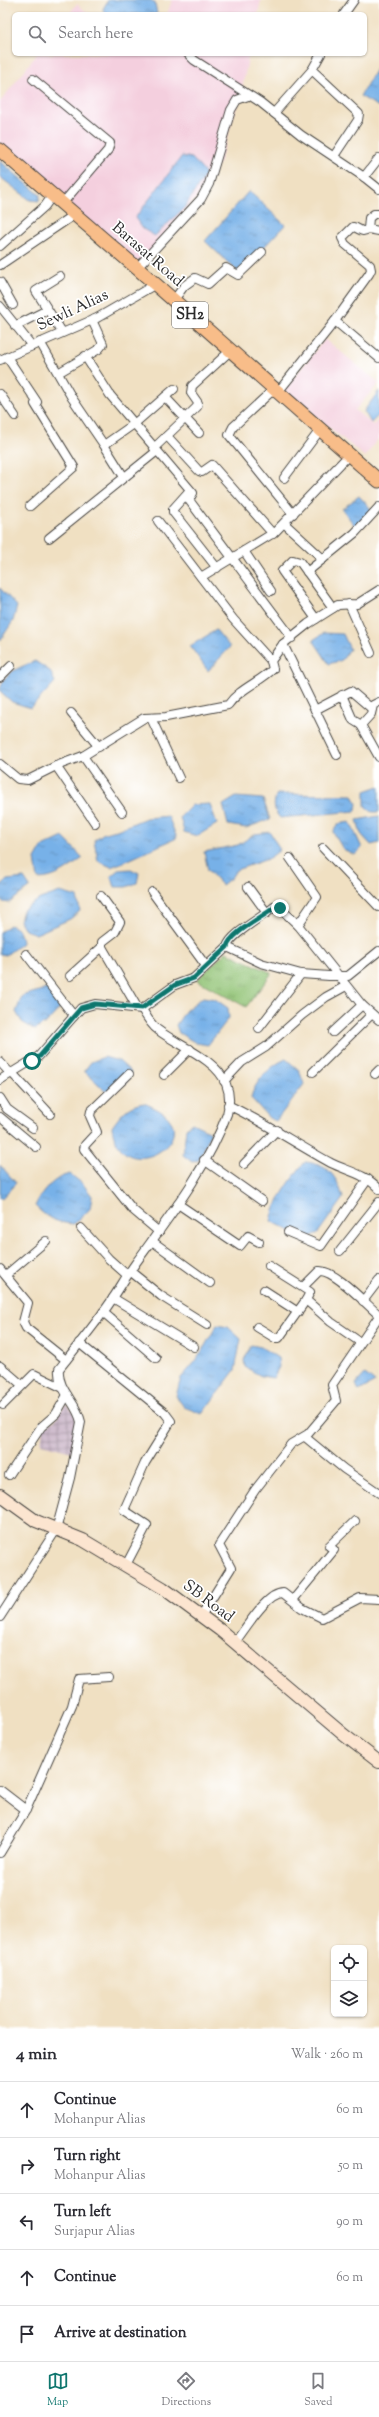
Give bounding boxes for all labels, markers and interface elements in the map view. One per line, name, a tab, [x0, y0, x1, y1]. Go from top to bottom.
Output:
search box	[12, 12, 367, 56]
icon: search	[26, 23, 48, 45]
text: Search here	[58, 24, 133, 45]
street label: Barasat Road	[106, 217, 188, 293]
street label: Sewli Alias	[33, 284, 113, 338]
road number: SH2	[172, 302, 208, 328]
route end	[271, 899, 289, 917]
route start	[23, 1052, 41, 1070]
street label: SB Road	[178, 1575, 238, 1629]
map controls	[331, 1945, 367, 2017]
button: locate	[331, 1945, 367, 1981]
button: layers	[331, 1981, 367, 2017]
text: 4 min	[16, 2043, 57, 2067]
text: Walk · 260 m	[291, 2046, 363, 2064]
text: Continue	[54, 2090, 116, 2111]
icon: ahead	[16, 2099, 38, 2121]
text: 60 m	[336, 2101, 363, 2119]
text: Mohanpur Alias	[54, 2111, 145, 2129]
text: Turn right	[54, 2146, 120, 2167]
icon: right	[16, 2155, 38, 2177]
text: 50 m	[338, 2157, 363, 2175]
text: Mohanpur Alias	[54, 2167, 145, 2185]
text: Turn left	[54, 2202, 111, 2223]
icon: left	[16, 2211, 38, 2233]
text: 90 m	[336, 2213, 363, 2231]
text: Surjapur Alias	[54, 2223, 135, 2241]
icon: ahead	[16, 2267, 38, 2289]
text: Continue	[54, 2267, 116, 2288]
text: 60 m	[336, 2269, 363, 2287]
icon: arrive	[16, 2323, 38, 2345]
text: Arrive at destination	[54, 2323, 187, 2344]
tab: Map	[47, 2370, 69, 2410]
tab: Directions	[162, 2370, 211, 2410]
tab: Saved	[304, 2370, 332, 2410]

